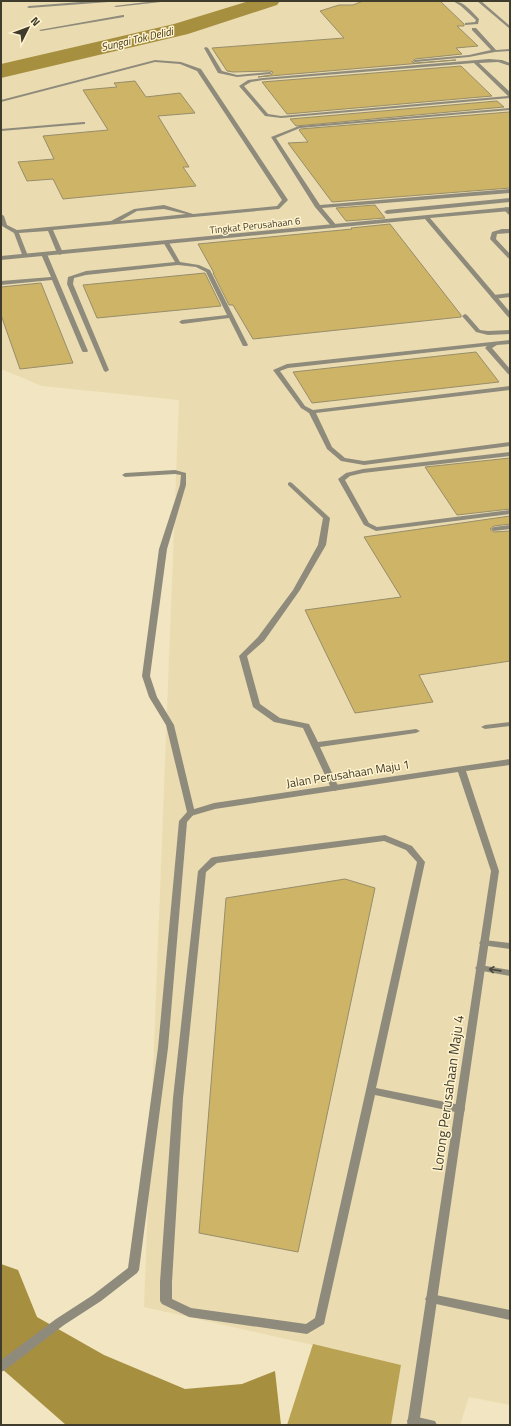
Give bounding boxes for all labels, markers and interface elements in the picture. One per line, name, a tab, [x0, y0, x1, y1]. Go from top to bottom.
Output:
north arrow	[8, 8, 48, 48]
text: N	[27, 13, 44, 29]
water label: Sungai Tok Delidi	[100, 23, 176, 55]
street label: Tingkat Perusahaan 6	[209, 213, 302, 238]
street label: Jalan Perusahaan Maju 1	[285, 754, 411, 793]
one-way arrow	[489, 966, 502, 974]
street label: Lorong Perusahaan Maju 4	[426, 1013, 469, 1172]

